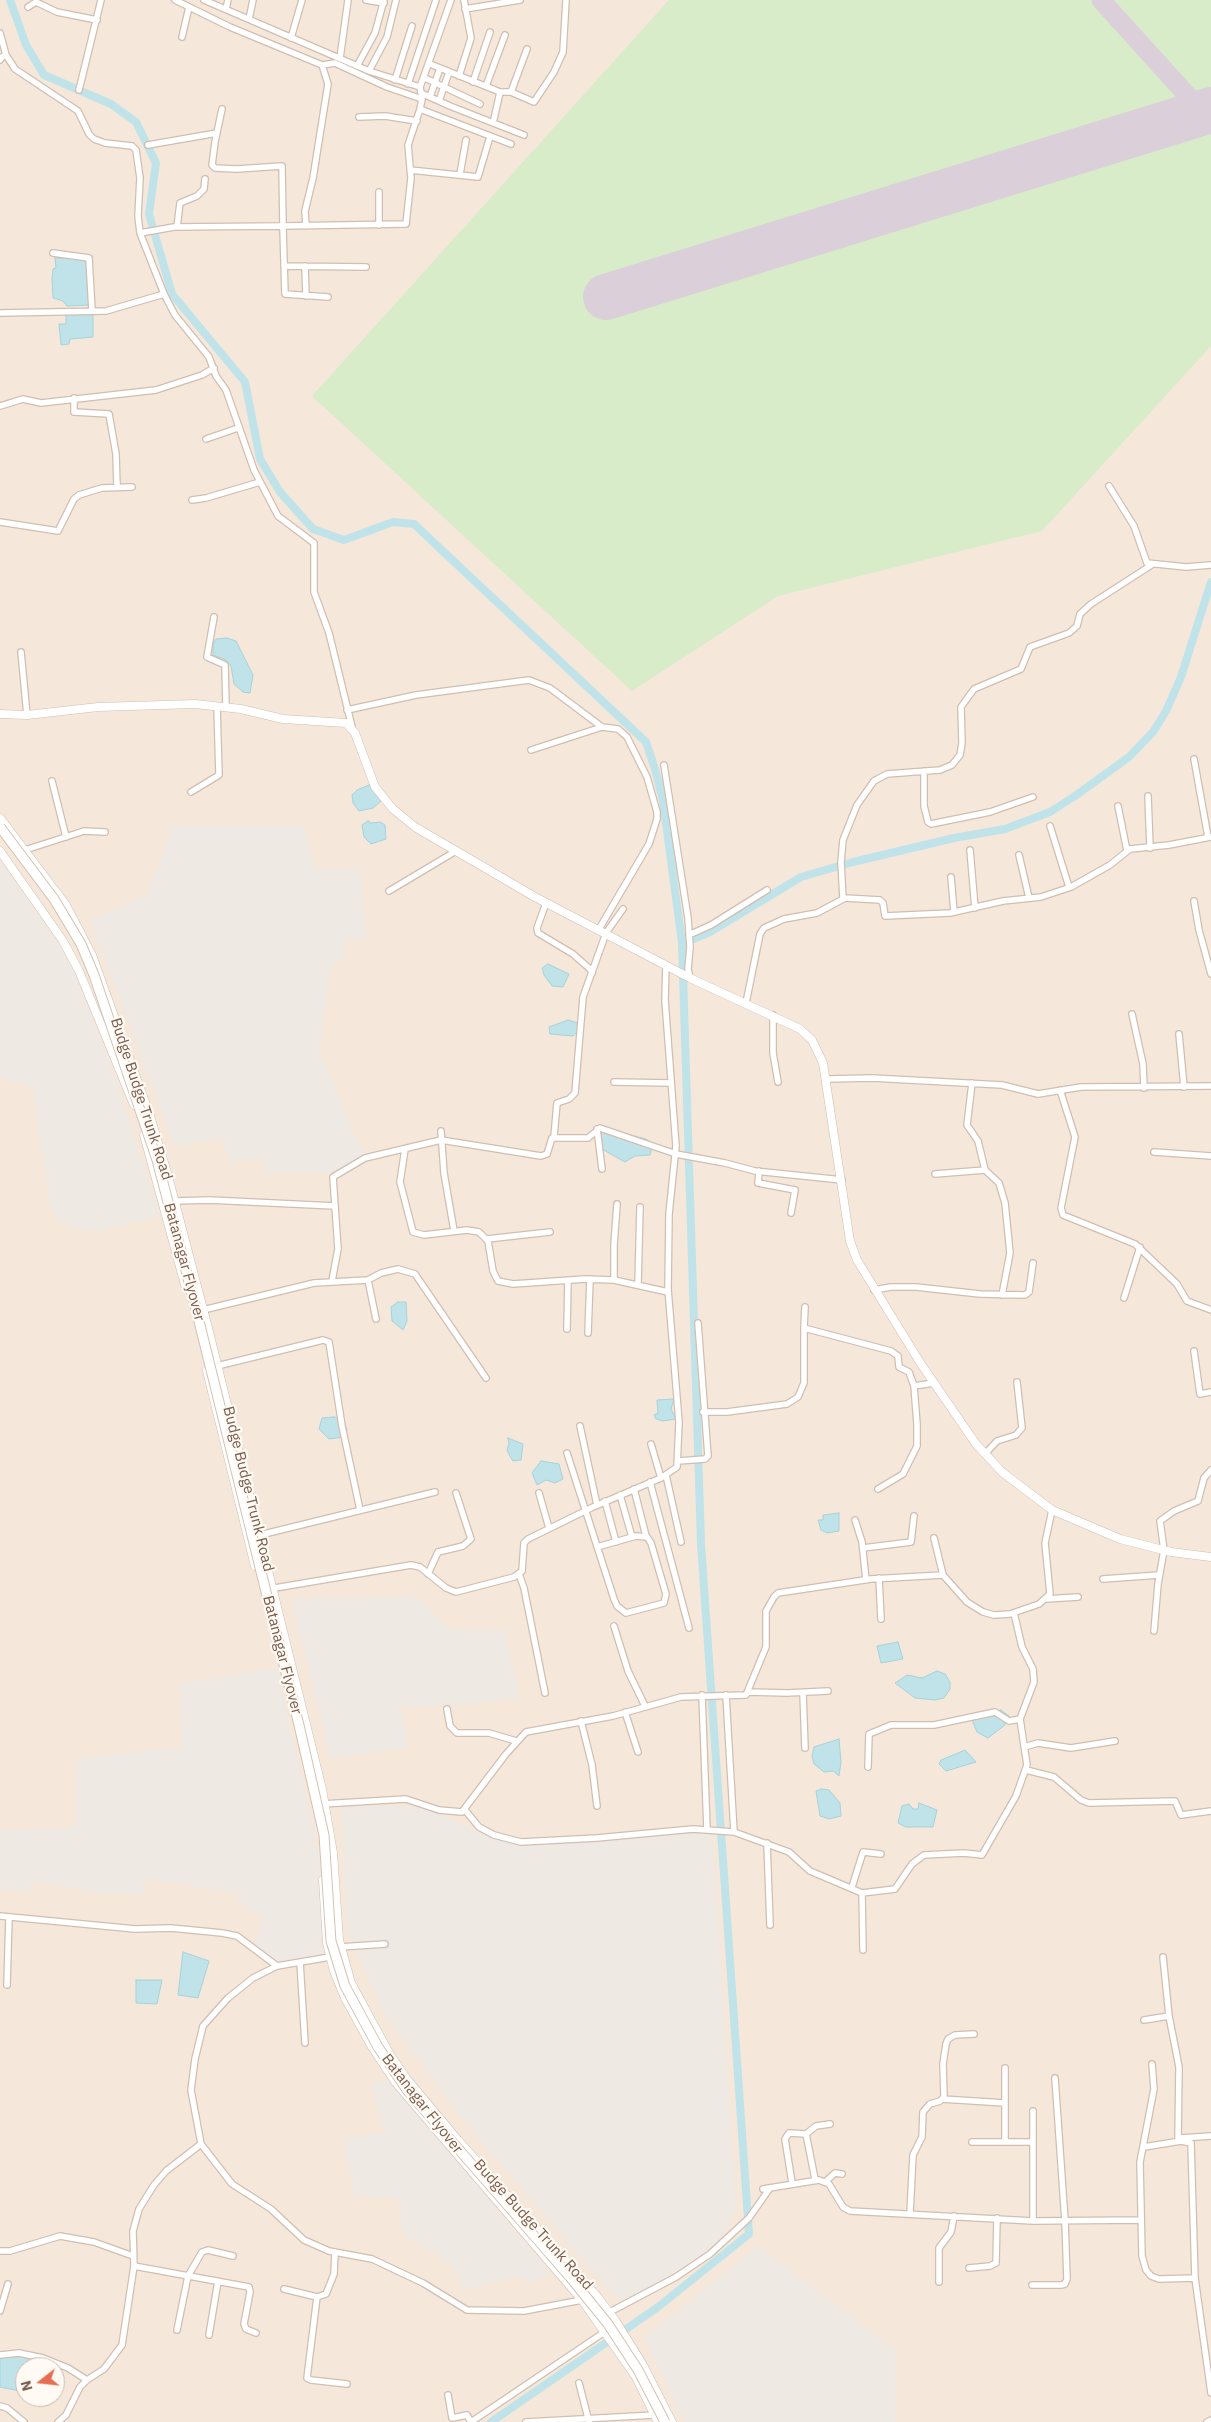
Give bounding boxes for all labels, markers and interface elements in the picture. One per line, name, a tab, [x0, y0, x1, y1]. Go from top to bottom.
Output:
street label: Budge Budge Trunk Road	[106, 1016, 176, 1182]
street label: Batanagar Flyover	[160, 1201, 208, 1323]
street label: Budge Budge Trunk Road	[219, 1405, 277, 1573]
street label: Batanagar Flyover	[259, 1594, 305, 1716]
street label: Batanagar Flyover	[377, 2051, 467, 2157]
street label: Budge Budge Trunk Road	[470, 2156, 596, 2294]
north arrow	[15, 2357, 65, 2407]
text: N	[16, 2379, 37, 2393]

